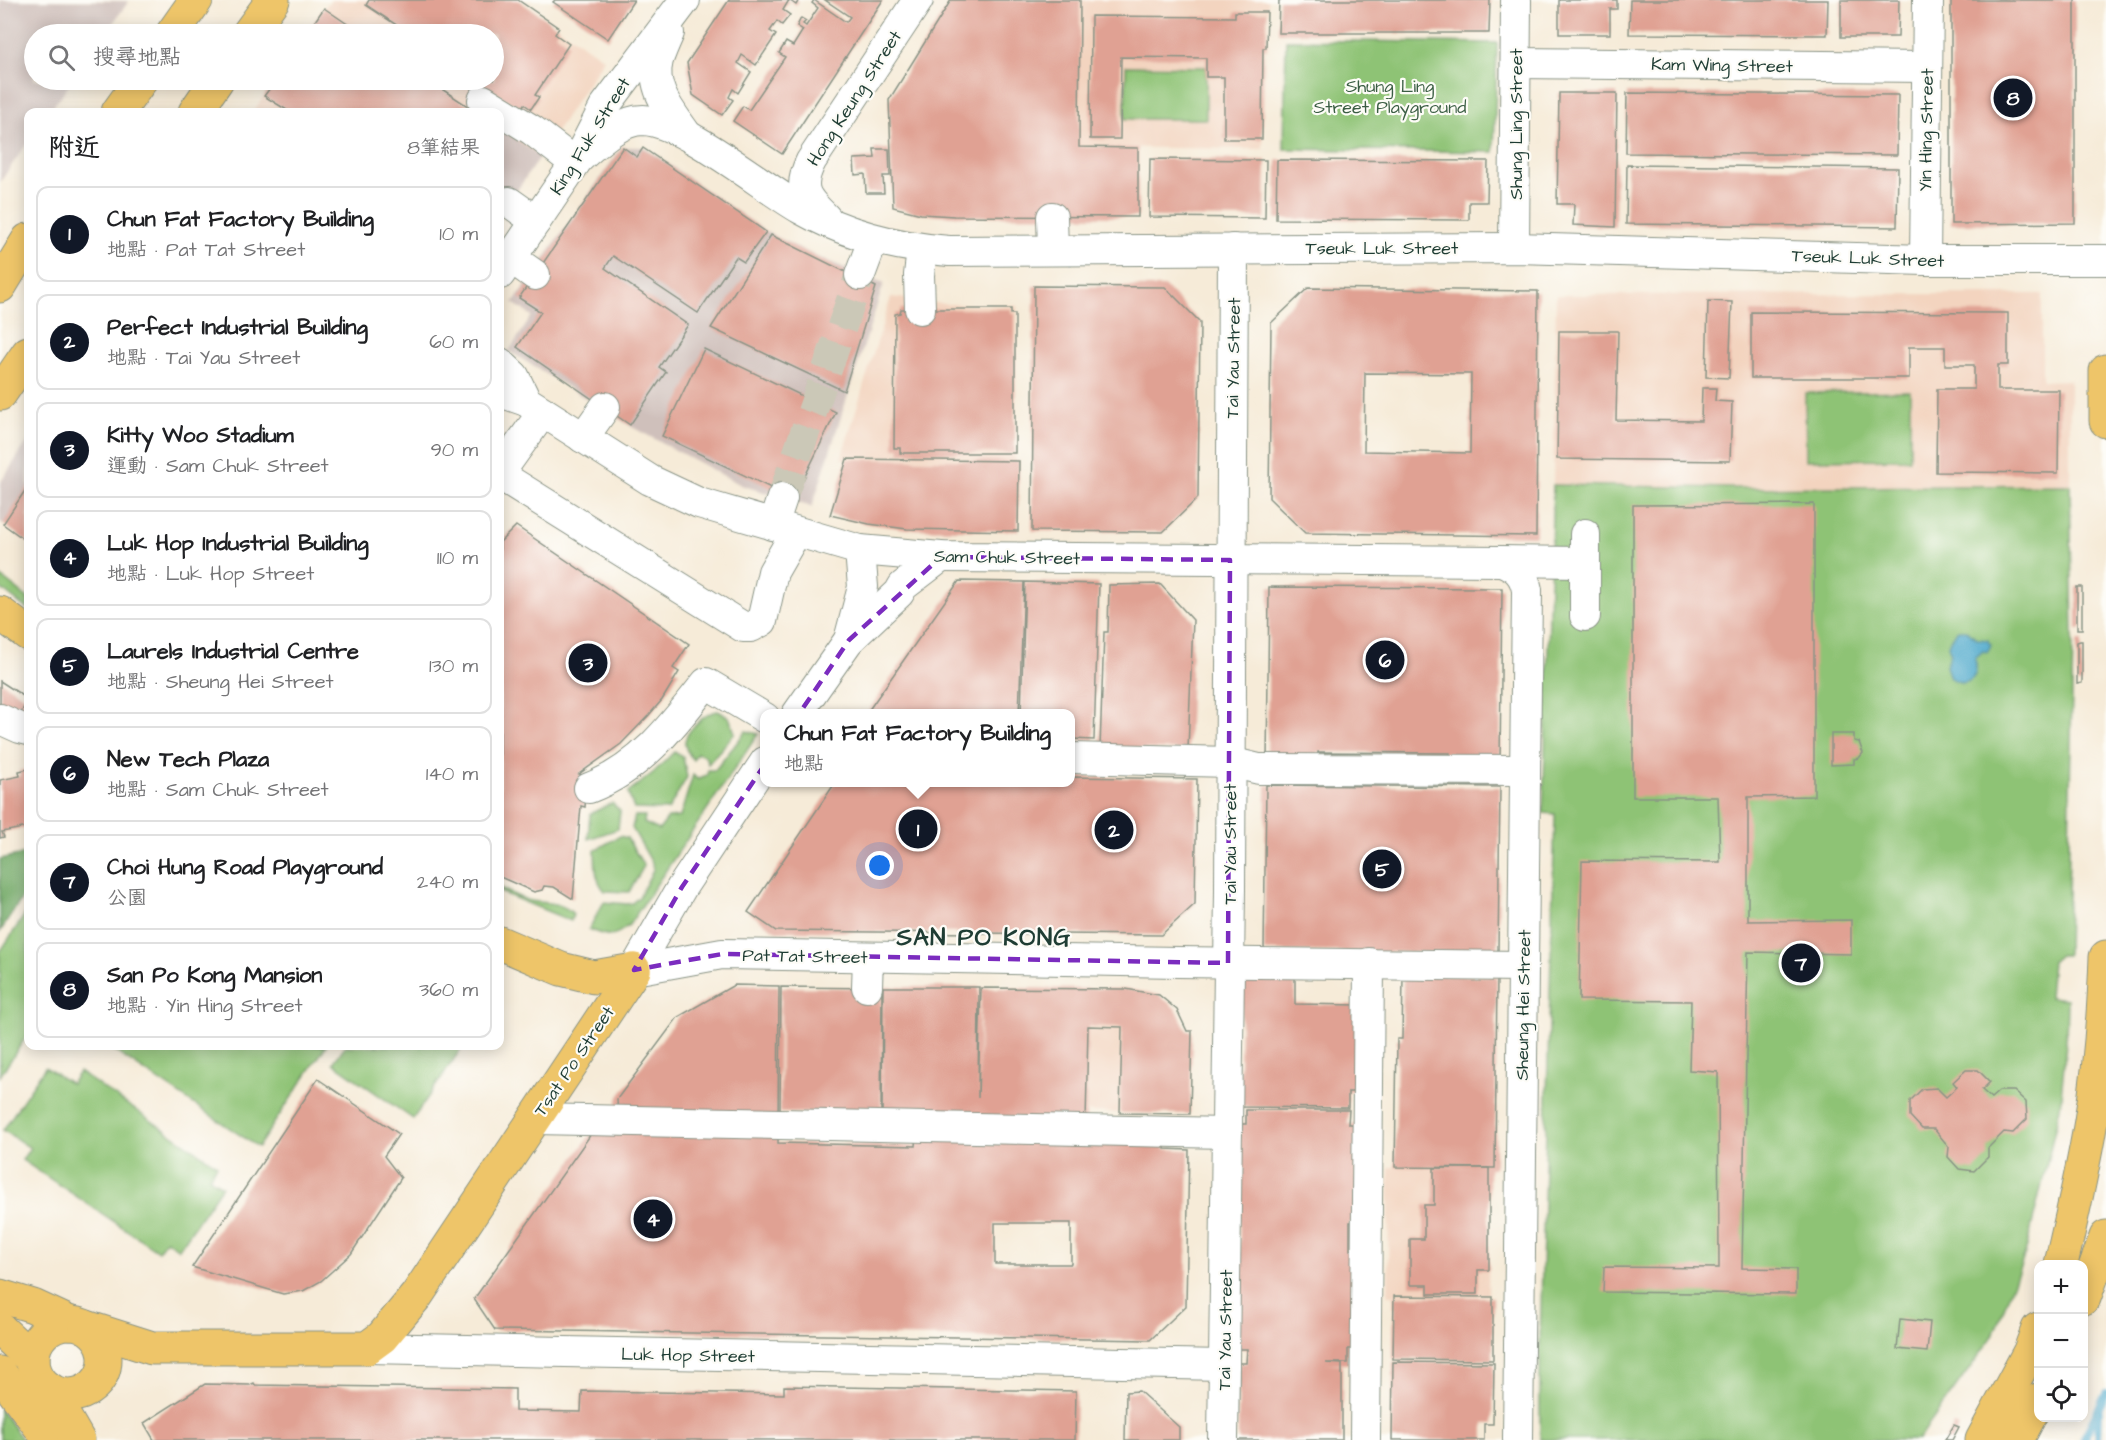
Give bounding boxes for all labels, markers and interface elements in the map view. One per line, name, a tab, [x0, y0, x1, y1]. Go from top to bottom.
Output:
search box	[24, 24, 504, 90]
street label: Hong Keung Street	[801, 25, 909, 172]
icon: search	[45, 41, 78, 74]
text: 搜尋地點	[93, 42, 181, 73]
street label: Shung Ling Street	[1504, 48, 1530, 200]
street label: Kam Wing Street	[1651, 52, 1794, 80]
street label: Yin Hing Street	[1913, 67, 1941, 192]
street label: King Fuk Street	[544, 72, 638, 200]
park label: Shung Ling Street Playground	[1314, 74, 1466, 121]
pin: 8	[1994, 76, 2032, 120]
text: 附近	[48, 130, 100, 166]
text: 8筆結果	[407, 134, 480, 162]
text: Chun Fat Factory Building	[107, 204, 374, 235]
text: 1	[68, 220, 71, 248]
text: 10 m	[439, 220, 478, 248]
text: 地點 · Pat Tat Street	[107, 236, 305, 264]
street label: Tseuk Luk Street	[1306, 236, 1459, 261]
street label: Tseuk Luk Street	[1791, 243, 1945, 274]
street label: Tai Yau Street	[1220, 297, 1247, 419]
text: Perfect Industrial Building	[107, 312, 368, 343]
text: 2	[64, 328, 75, 356]
text: 60 m	[429, 328, 478, 356]
text: 地點 · Tai Yau Street	[107, 344, 300, 372]
text: Kitty Woo Stadium	[107, 420, 294, 451]
text: 3	[64, 436, 75, 464]
text: 90 m	[430, 436, 478, 464]
text: 運動 · Sam Chuk Street	[107, 452, 329, 480]
text: Luk Hop Industrial Building	[107, 528, 369, 559]
text: 4	[63, 544, 76, 572]
text: 110 m	[437, 544, 478, 572]
street label: Sam Chuk Street	[934, 544, 1081, 571]
text: 地點 · Luk Hop Street	[107, 560, 314, 588]
text: Laurels Industrial Centre	[107, 636, 359, 667]
pin: 6	[1366, 638, 1404, 682]
pin: 3	[568, 640, 608, 686]
text: 5	[62, 652, 77, 680]
text: 130 m	[429, 652, 478, 680]
text: 地點 · Sheung Hei Street	[107, 668, 334, 696]
popup	[760, 709, 1075, 787]
text: Chun Fat Factory Building	[784, 718, 1051, 749]
text: New Tech Plaza	[107, 744, 269, 775]
text: 地點	[784, 750, 824, 778]
text: 6	[63, 760, 76, 788]
text: 140 m	[426, 760, 478, 788]
text: 地點 · Sam Chuk Street	[107, 776, 329, 804]
street label: Tai Yau Street	[1218, 783, 1243, 904]
pin: 1	[898, 806, 938, 852]
pin: 2	[1094, 808, 1134, 852]
pin: 5	[1362, 846, 1402, 892]
your location	[865, 851, 894, 880]
text: Choi Hung Road Playground	[107, 852, 383, 883]
text: 7	[63, 868, 76, 896]
text: 240 m	[417, 868, 478, 896]
text: 公園	[107, 884, 147, 912]
district label: SAN PO KONG	[895, 921, 1072, 955]
street label: Sheung Hei Street	[1510, 929, 1538, 1081]
pin: 7	[1782, 940, 1820, 986]
street label: Pat Tat Street	[742, 943, 869, 970]
text: San Po Kong Mansion	[107, 960, 322, 991]
text: 8	[63, 976, 76, 1004]
text: 360 m	[419, 976, 478, 1004]
text: 地點 · Yin Hing Street	[107, 992, 303, 1020]
street label: Tsat Po Street	[528, 1001, 621, 1121]
pin: 4	[634, 1196, 672, 1242]
map controls	[2034, 1260, 2088, 1422]
button: +	[2034, 1260, 2088, 1314]
street label: Tai Yau Street	[1212, 1269, 1239, 1391]
button: −	[2034, 1314, 2088, 1368]
street label: Luk Hop Street	[621, 1342, 756, 1369]
button: locate	[2034, 1368, 2088, 1422]

